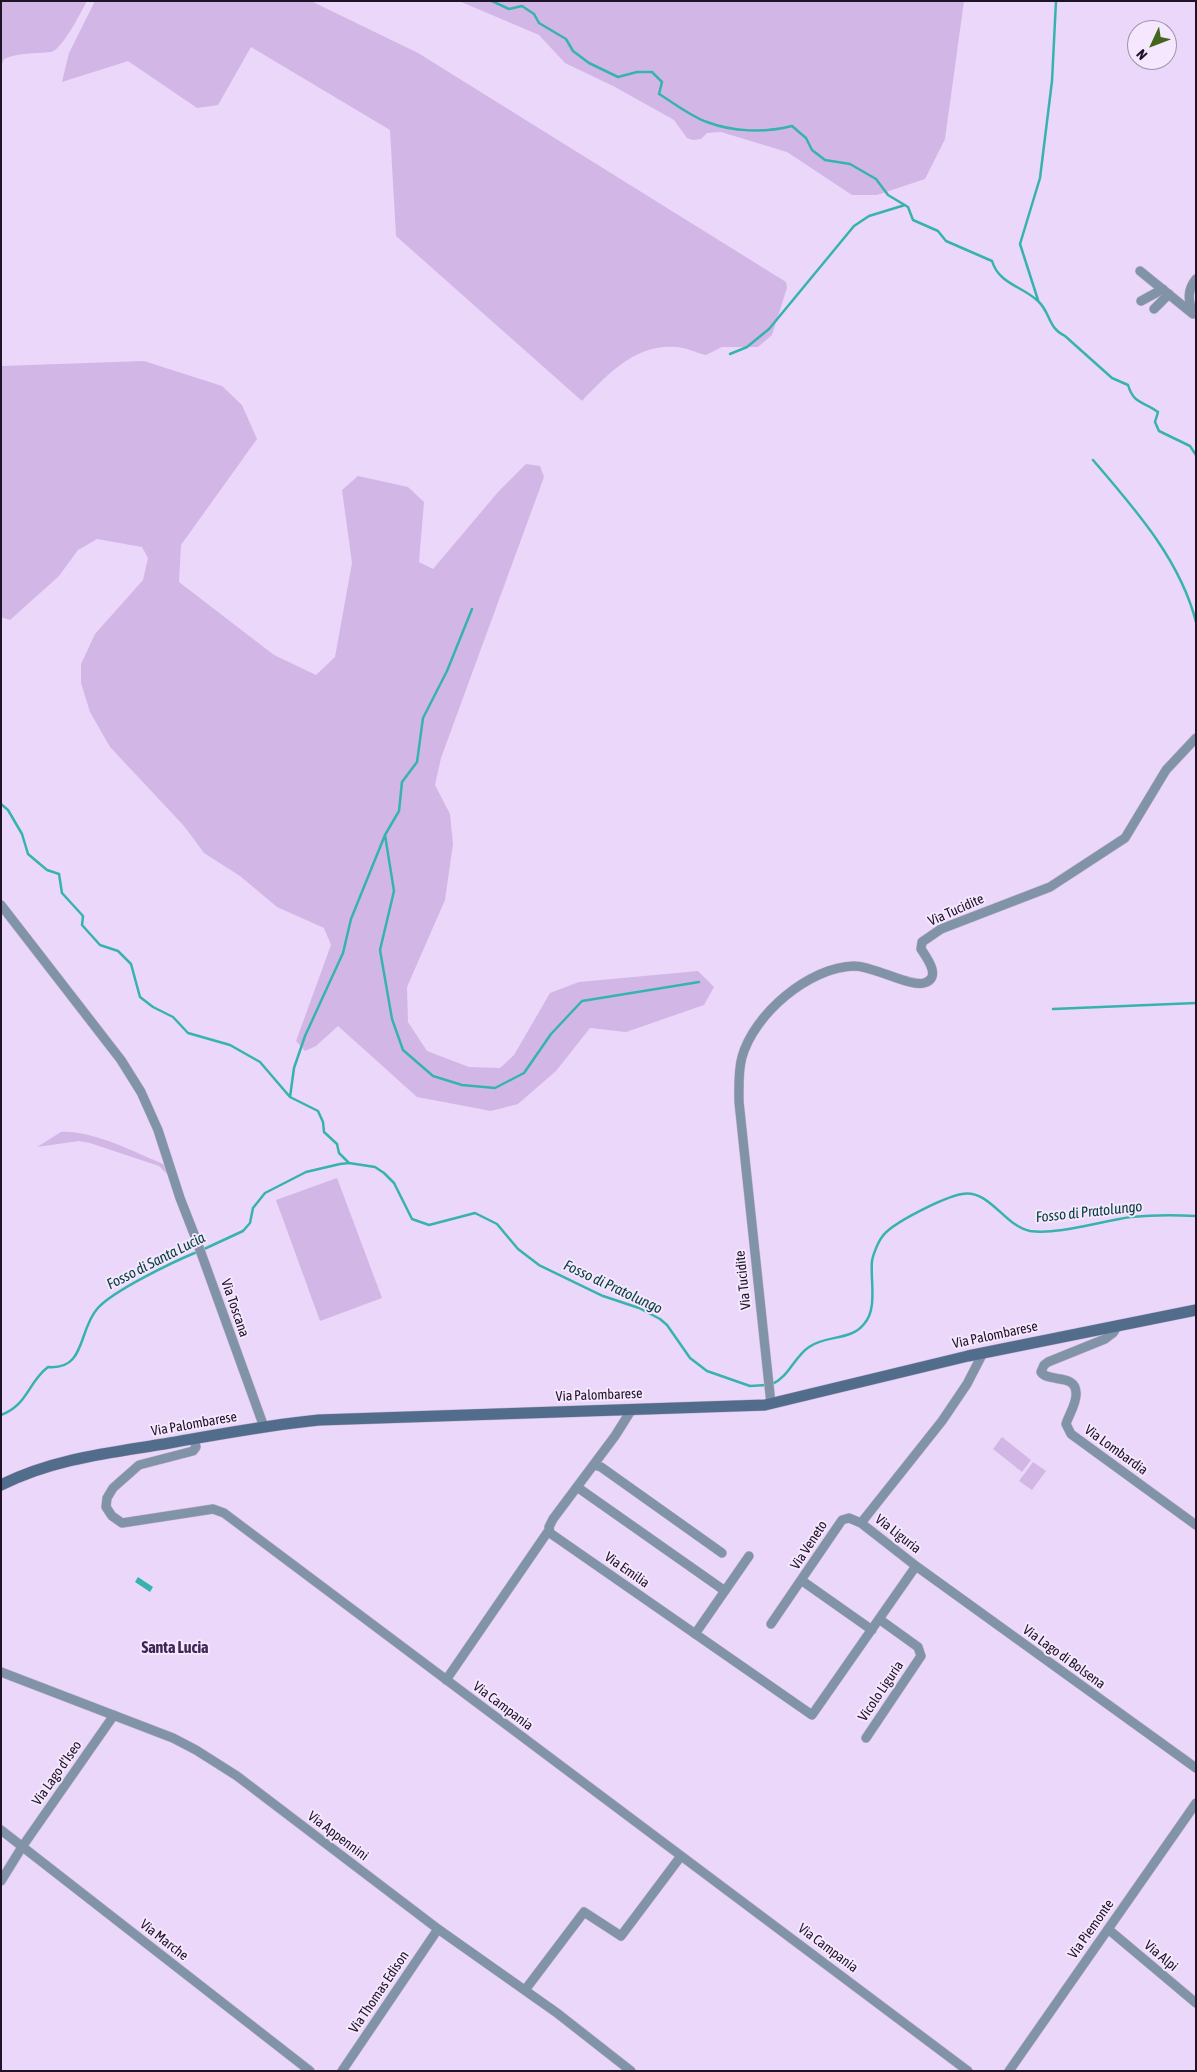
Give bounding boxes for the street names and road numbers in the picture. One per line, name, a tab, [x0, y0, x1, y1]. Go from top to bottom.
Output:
street label: Via Tucidite	[926, 890, 986, 930]
street label: Via Tucidite	[732, 1250, 754, 1310]
street label: Via Toscana	[217, 1277, 253, 1339]
street label: Via Palombarese	[951, 1318, 1039, 1352]
street label: Via Palombarese	[555, 1385, 643, 1405]
street label: Via Palombarese	[150, 1408, 238, 1440]
street label: Via Lombardia	[1081, 1421, 1151, 1479]
street label: Via Liguria	[872, 1511, 924, 1557]
street label: Via Veneto	[787, 1517, 831, 1573]
street label: Via Emilia	[601, 1548, 653, 1592]
street label: Via Lago di Bolsena	[1019, 1621, 1109, 1693]
street label: Vicolo Liguria	[855, 1658, 907, 1724]
street label: Via Campania	[470, 1678, 536, 1734]
street label: Via Lago d'Iseo	[29, 1737, 85, 1809]
street label: Via Appennini	[304, 1808, 372, 1864]
street label: Via Piemonte	[1065, 1896, 1117, 1962]
street label: Via Marche	[136, 1916, 192, 1964]
street label: Via Campania	[795, 1920, 861, 1976]
street label: Via Alpi	[1141, 1937, 1181, 1975]
street label: Via Thomas Edison	[345, 1948, 413, 2036]

